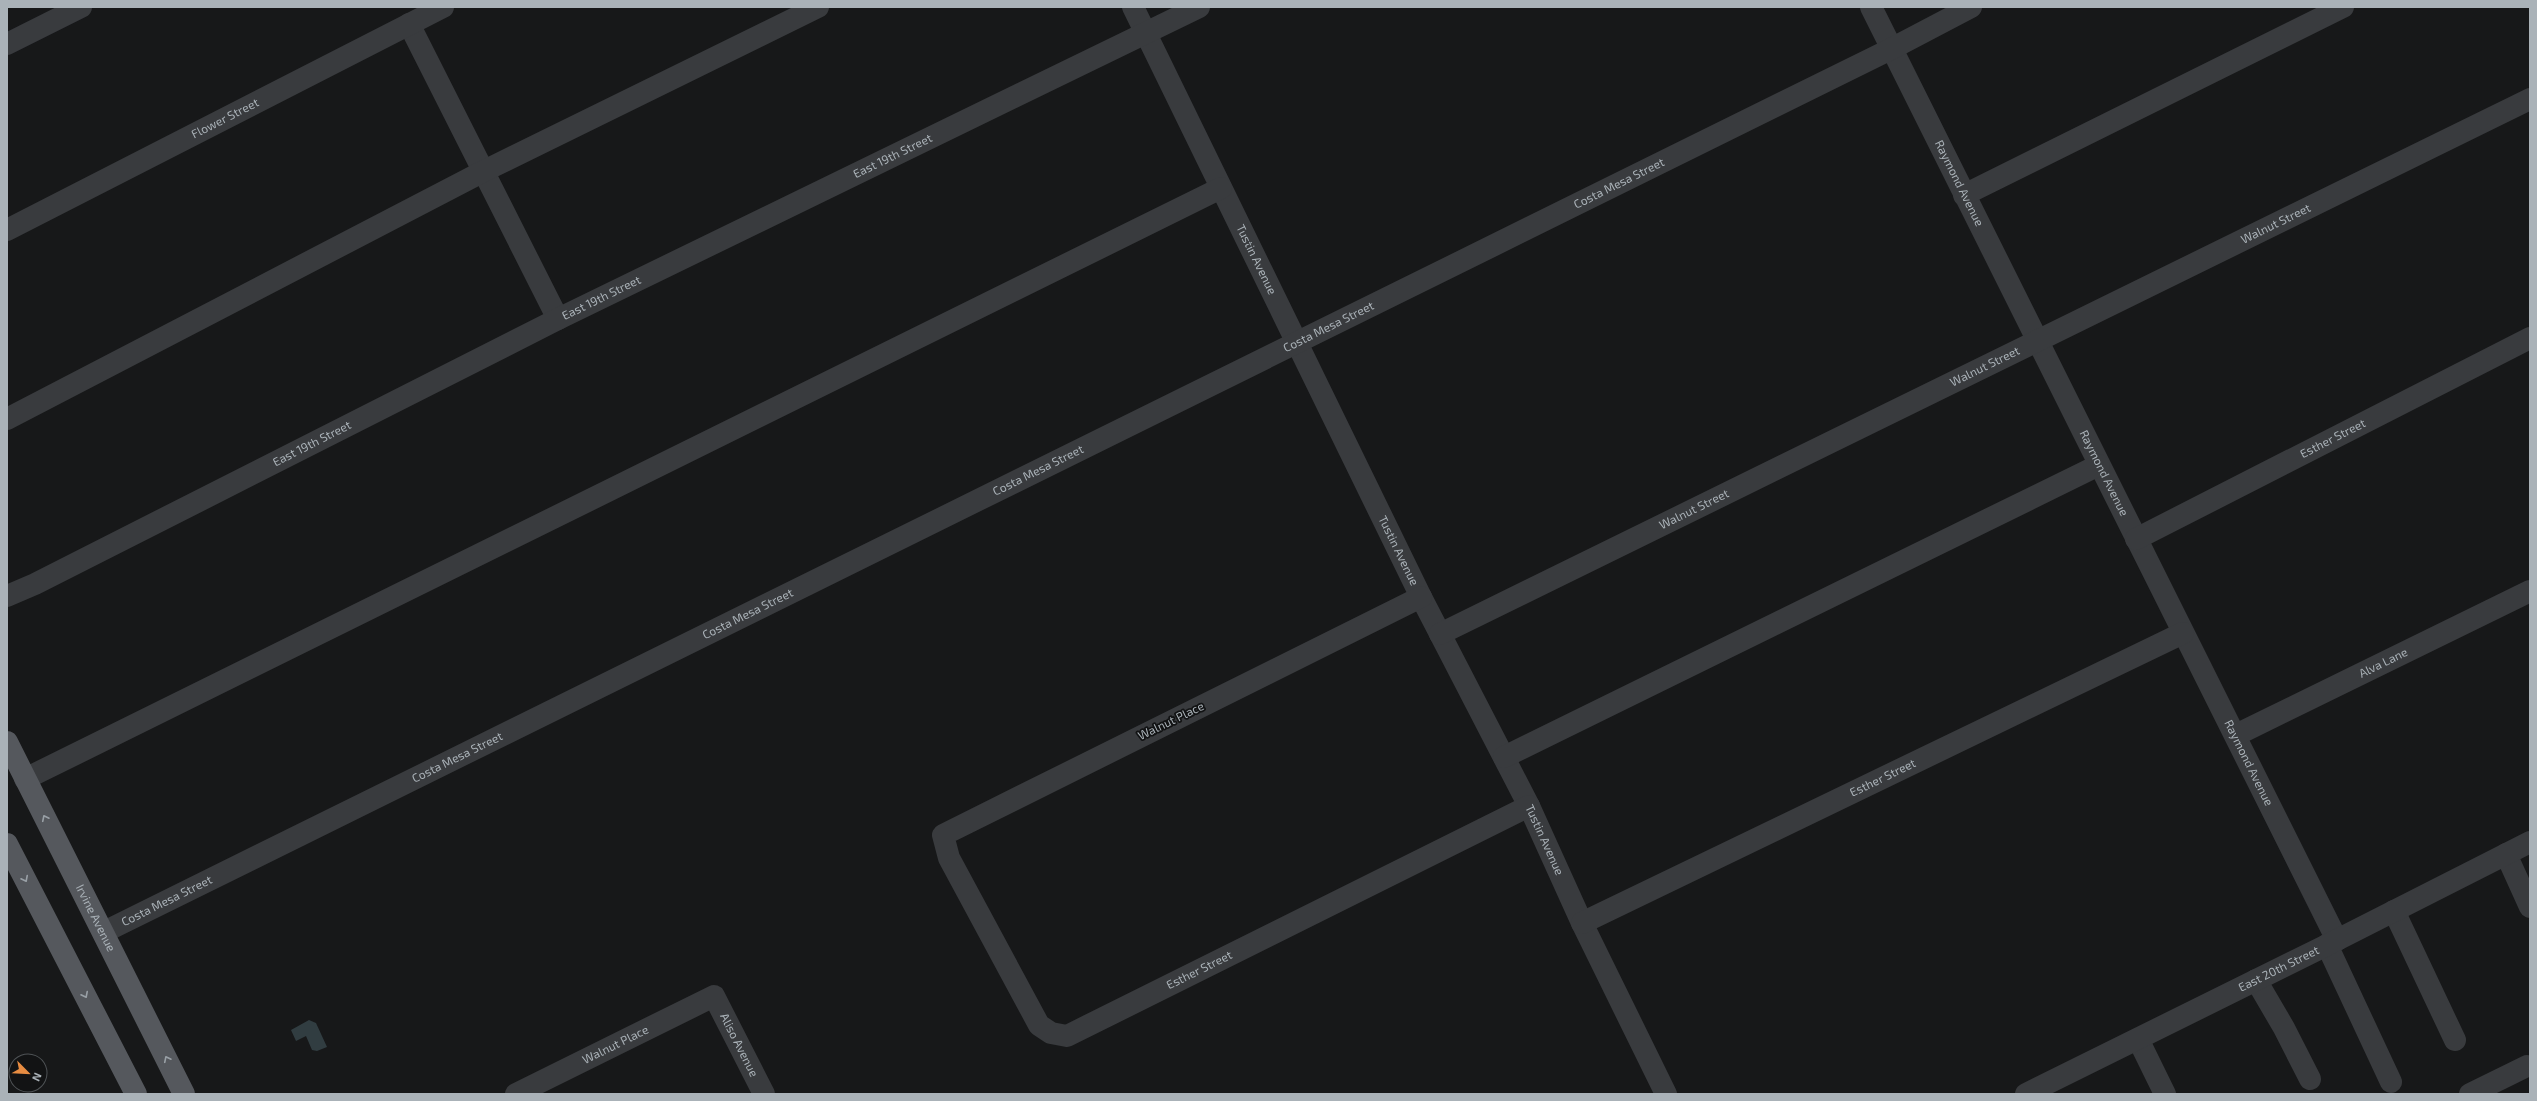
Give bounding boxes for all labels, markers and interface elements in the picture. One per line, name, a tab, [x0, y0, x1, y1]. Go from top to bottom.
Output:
street label: Flower Street	[189, 94, 261, 141]
street label: East 19th Street	[851, 130, 934, 180]
street label: Raymond Avenue	[1933, 138, 1987, 228]
street label: Costa Mesa Street	[1571, 154, 1667, 211]
street label: Walnut Street	[2238, 200, 2313, 246]
street label: Tustin Avenue	[1234, 222, 1280, 296]
street label: East 19th Street	[559, 272, 643, 322]
street label: Costa Mesa Street	[1281, 297, 1376, 354]
street label: Walnut Street	[1947, 342, 2022, 389]
street label: Esther Street	[2297, 415, 2368, 460]
street label: East 19th Street	[270, 417, 353, 468]
street label: Raymond Avenue	[2077, 427, 2132, 518]
street label: Costa Mesa Street	[990, 441, 1086, 498]
street label: Walnut Street	[1656, 485, 1731, 531]
street label: Tustin Avenue	[1376, 513, 1422, 587]
street label: Costa Mesa Street	[700, 585, 795, 641]
street label: Alva Lane	[2356, 644, 2410, 680]
street label: Walnut Place	[1135, 698, 1206, 742]
street label: Raymond Avenue	[2222, 717, 2277, 808]
street label: Costa Mesa Street	[409, 728, 505, 785]
street label: Esther Street	[1847, 755, 1918, 799]
street label: Tustin Avenue	[1523, 802, 1567, 877]
one-way arrow	[42, 815, 50, 822]
street label: Costa Mesa Street	[119, 872, 214, 928]
one-way arrow	[20, 875, 28, 882]
street label: Irvine Avenue	[74, 882, 119, 953]
street label: East 20th Street	[2236, 942, 2321, 994]
street label: Esther Street	[1164, 947, 1234, 991]
one-way arrow	[80, 990, 87, 998]
street label: Aliso Avenue	[718, 1010, 762, 1079]
street label: Walnut Place	[580, 1022, 650, 1066]
north arrow	[8, 1053, 48, 1093]
one-way arrow	[164, 1056, 172, 1063]
text: N	[30, 1071, 45, 1084]

